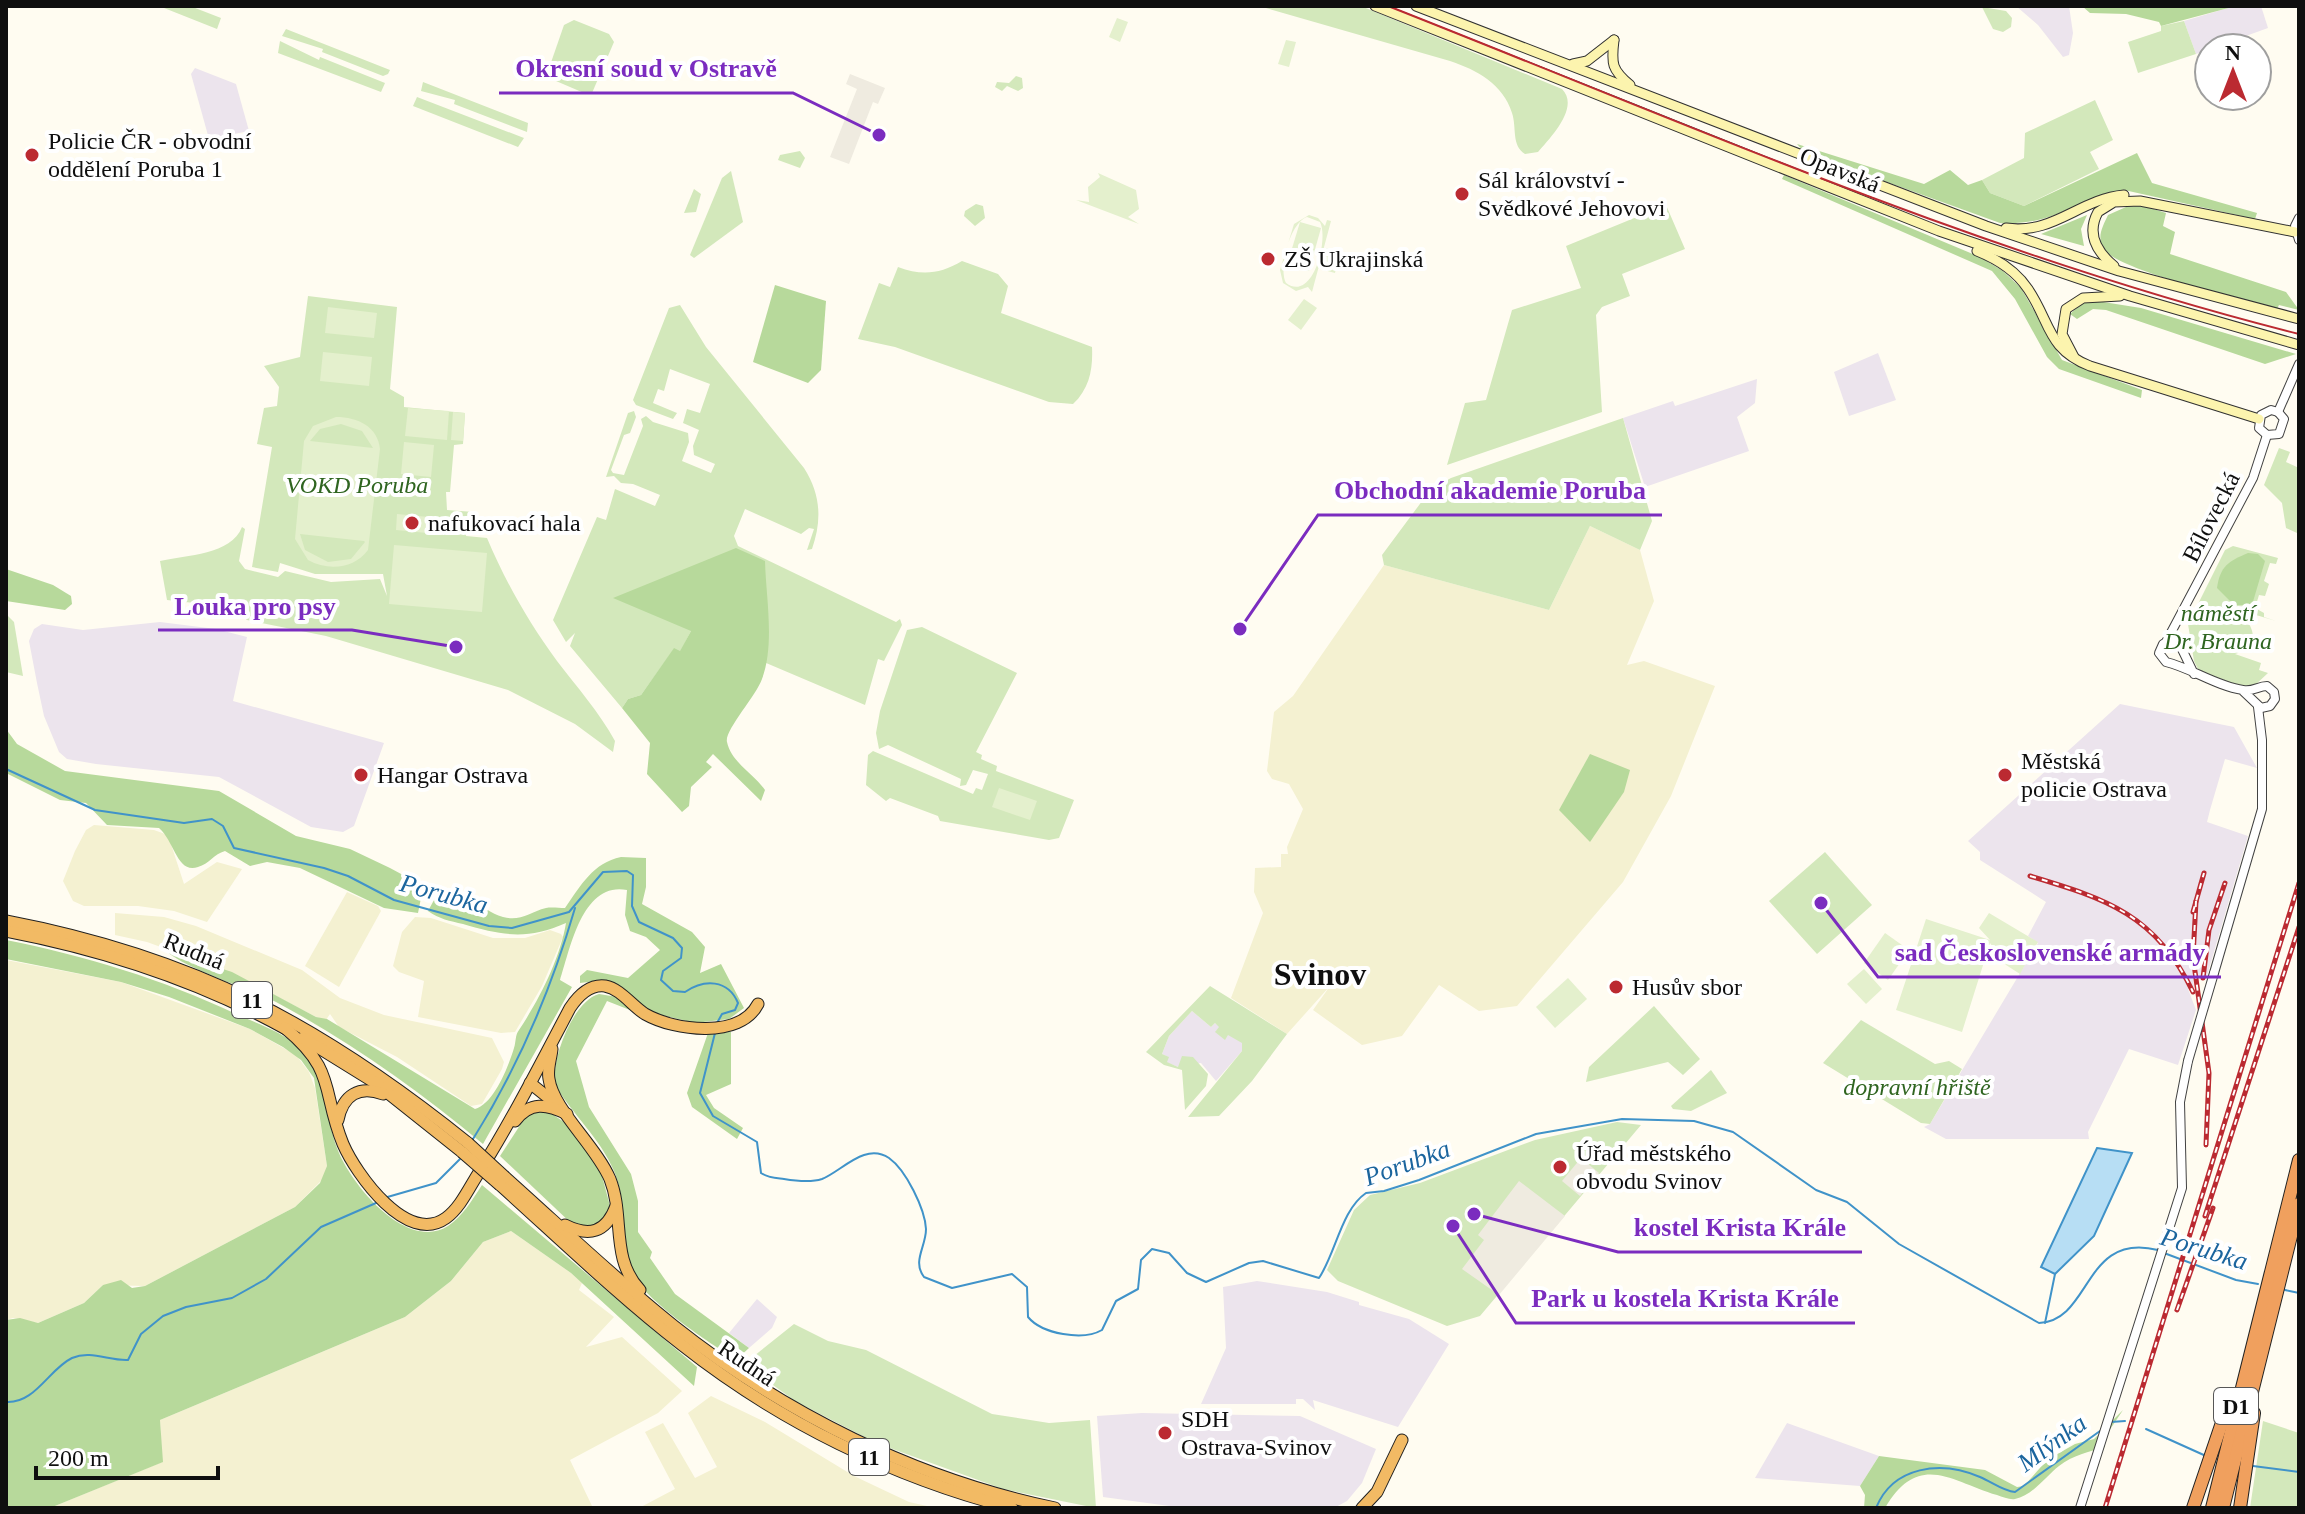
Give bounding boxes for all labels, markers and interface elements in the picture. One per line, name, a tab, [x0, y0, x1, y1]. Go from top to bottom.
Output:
north arrow	[2193, 32, 2273, 112]
text: N	[2225, 40, 2241, 65]
callout: Okresní soud v Ostravě	[499, 43, 793, 93]
text: Okresní soud v Ostravě	[515, 54, 777, 83]
place label: Policie ČR - obvodní oddělení Poruba 1	[48, 128, 252, 182]
street label: Opavská	[1796, 142, 1884, 198]
marker: Policie ČR - obvodní oddělení Poruba 1	[23, 146, 41, 164]
place label: Sál království - Svědkové Jehovovi	[1478, 167, 1666, 221]
marker: Sál království - Svědkové Jehovovi	[1453, 185, 1471, 203]
place label: ZŠ Ukrajinská	[1284, 246, 1424, 272]
marker: ZŠ Ukrajinská	[1259, 250, 1277, 268]
callout: Obchodní akademie Poruba	[1318, 465, 1662, 515]
street label: Bílovecká	[2177, 467, 2245, 566]
park label: VOKD Poruba	[286, 472, 428, 498]
text: Obchodní akademie Poruba	[1334, 476, 1646, 505]
place label: nafukovací hala	[428, 510, 581, 536]
marker: nafukovací hala	[403, 514, 421, 532]
callout: Louka pro psy	[158, 580, 352, 630]
text: Louka pro psy	[174, 592, 336, 621]
park label: náměstí Dr. Brauna	[2163, 600, 2272, 654]
place label: Městská policie Ostrava	[2021, 748, 2167, 802]
place label: Hangar Ostrava	[377, 762, 529, 788]
marker: Hangar Ostrava	[352, 766, 370, 784]
marker: Městská policie Ostrava	[1996, 766, 2014, 784]
water label: Porubka	[396, 868, 491, 920]
street label: Rudná	[160, 927, 228, 975]
callout: sad Československé armády	[1878, 927, 2221, 977]
text: sad Československé armády	[1895, 938, 2205, 967]
district label: Svinov	[1274, 956, 1366, 992]
place label: Husův sbor	[1632, 974, 1742, 1000]
marker: Husův sbor	[1607, 978, 1625, 996]
road number: 11	[232, 982, 272, 1018]
park label: dopravní hřiště	[1843, 1074, 1991, 1100]
water label: Porubka	[1359, 1134, 1454, 1192]
place label: Úřad městského obvodu Svinov	[1576, 1140, 1731, 1194]
marker: Úřad městského obvodu Svinov	[1551, 1158, 1569, 1176]
callout: kostel Krista Krále	[1618, 1202, 1862, 1252]
text: kostel Krista Krále	[1634, 1213, 1846, 1242]
water label: Porubka	[2156, 1222, 2251, 1276]
callout: Park u kostela Krista Krále	[1516, 1273, 1855, 1323]
text: Park u kostela Krista Krále	[1531, 1284, 1839, 1313]
street label: Rudná	[714, 1335, 781, 1391]
road number: D1	[2214, 1388, 2258, 1424]
place label: SDH Ostrava-Svinov	[1181, 1406, 1332, 1460]
water label: Mlýnka	[2011, 1408, 2092, 1478]
marker: SDH Ostrava-Svinov	[1156, 1424, 1174, 1442]
scale bar	[36, 1430, 218, 1480]
road number: 11	[849, 1439, 889, 1475]
text: 200 m	[48, 1445, 109, 1471]

